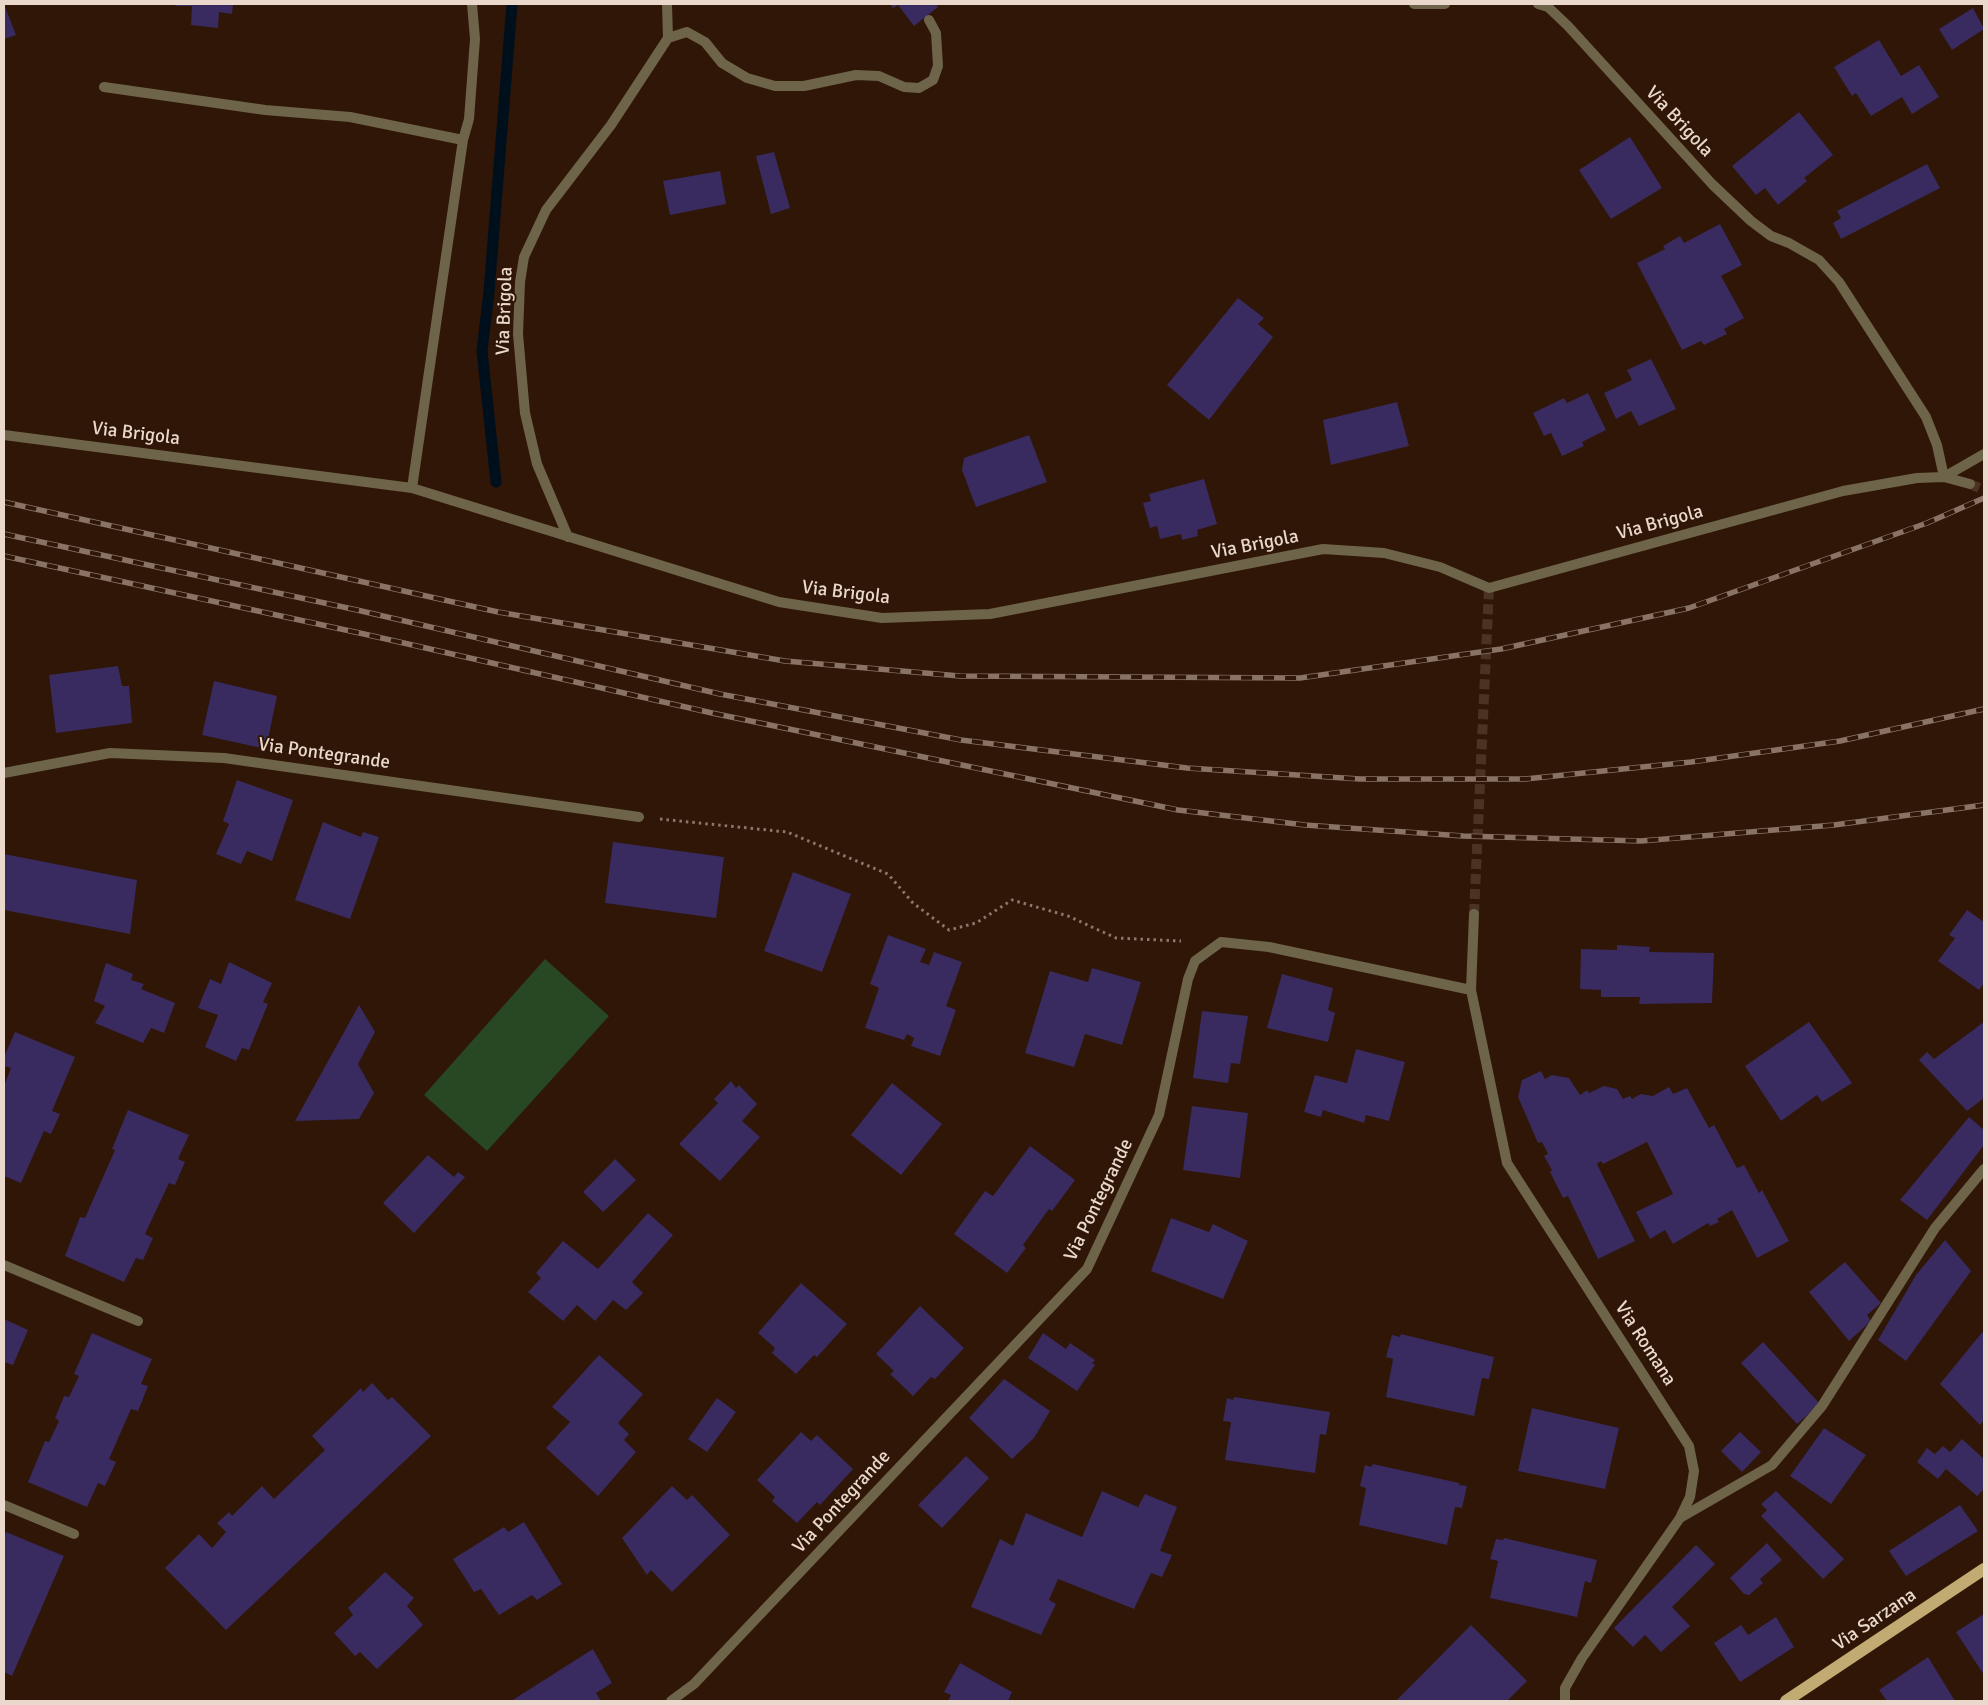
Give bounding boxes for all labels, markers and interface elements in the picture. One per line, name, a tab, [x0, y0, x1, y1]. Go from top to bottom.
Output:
street label: Via Brigola	[1640, 82, 1718, 162]
street label: Via Brigola	[492, 266, 518, 356]
street label: Via Brigola	[91, 417, 181, 451]
street label: Via Brigola	[1614, 501, 1706, 545]
street label: Via Brigola	[1209, 525, 1301, 565]
street label: Via Brigola	[801, 576, 891, 610]
street label: Via Pontegrande	[257, 733, 391, 775]
street label: Via Pontegrande	[1060, 1135, 1138, 1265]
street label: Via Romana	[1609, 1298, 1681, 1390]
street label: Via Pontegrande	[788, 1446, 896, 1558]
street label: Via Sarzana	[1829, 1584, 1921, 1656]

